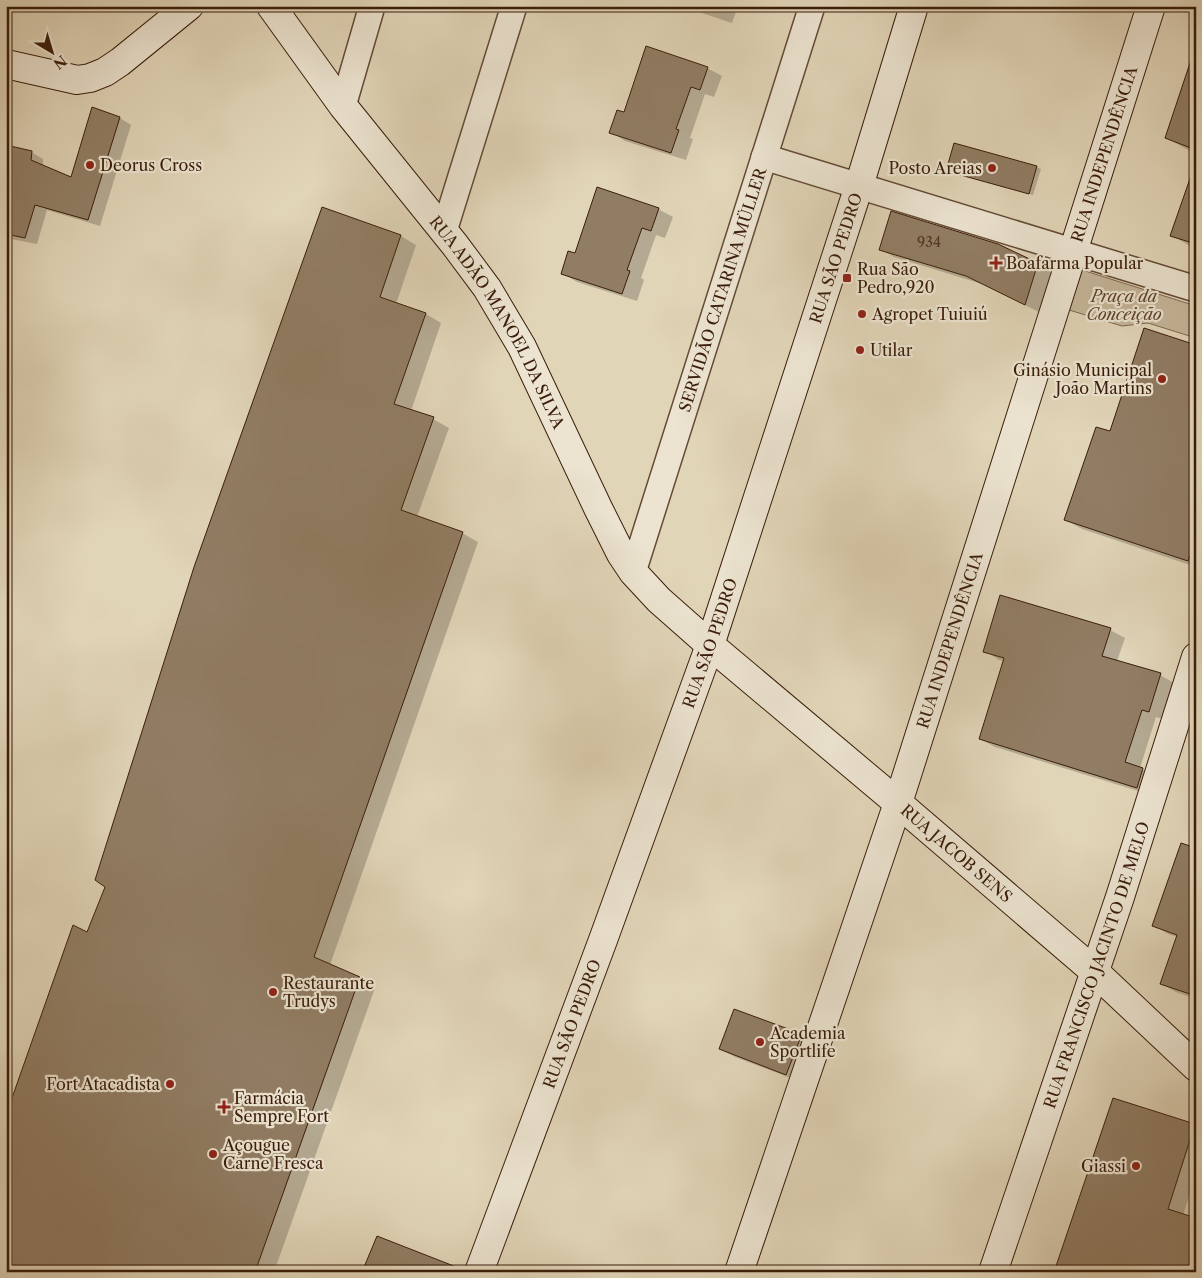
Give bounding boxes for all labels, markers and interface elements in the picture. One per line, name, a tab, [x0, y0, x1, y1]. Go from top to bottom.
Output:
north arrow	[28, 28, 78, 78]
text: N	[50, 51, 70, 73]
street label: RUA INDEPENDÊNCIA	[1067, 62, 1142, 245]
place label: Deorus Cross	[100, 155, 202, 175]
place label: Posto Areias	[888, 158, 982, 178]
marker: Deorus Cross	[84, 159, 96, 171]
marker: Posto Areias	[986, 162, 998, 174]
street label: SERVIDÃO CATARINA MÜLLER	[674, 164, 771, 414]
street label: RUA SÃO PEDRO	[805, 190, 866, 326]
street label: RUA ADÃO MANOEL DA SILVA	[425, 212, 570, 433]
house number: 934	[917, 233, 941, 251]
place label: Boafarma Popular	[1006, 253, 1144, 273]
marker: Boafarma Popular	[990, 257, 1002, 269]
place label: Rua São Pedro,920	[857, 259, 935, 297]
marker: Rua São Pedro,920	[841, 272, 853, 284]
park label: Praça da Conceição	[1086, 286, 1162, 324]
place label: Agropet Tuiuiú	[871, 304, 988, 324]
marker: Agropet Tuiuiú	[856, 308, 868, 320]
place label: Utilar	[870, 340, 913, 360]
marker: Utilar	[854, 344, 866, 356]
place label: Ginásio Municipal João Martins	[1013, 360, 1152, 398]
marker: Ginásio Municipal João Martins	[1156, 373, 1168, 385]
street label: RUA INDEPENDÊNCIA	[912, 548, 987, 731]
street label: RUA SÃO PEDRO	[678, 575, 741, 711]
street label: RUA JACOB SENS	[897, 800, 1016, 906]
street label: RUA FRANCISCO JACINTO DE MELO	[1039, 819, 1153, 1111]
street label: RUA SÃO PEDRO	[539, 956, 605, 1091]
place label: Restaurante Trudys	[283, 973, 374, 1011]
marker: Restaurante Trudys	[267, 986, 279, 998]
place label: Academia Sportlife	[769, 1023, 846, 1061]
marker: Academia Sportlife	[754, 1036, 766, 1048]
place label: Fort Atacadista	[46, 1074, 161, 1094]
marker: Fort Atacadista	[164, 1078, 176, 1090]
place label: Farmácia Sempre Fort	[234, 1088, 329, 1126]
marker: Farmácia Sempre Fort	[218, 1101, 230, 1113]
place label: Açougue Carne Fresca	[222, 1135, 324, 1173]
marker: Açougue Carne Fresca	[207, 1148, 219, 1160]
place label: Giassi	[1081, 1156, 1126, 1176]
marker: Giassi	[1130, 1160, 1142, 1172]

